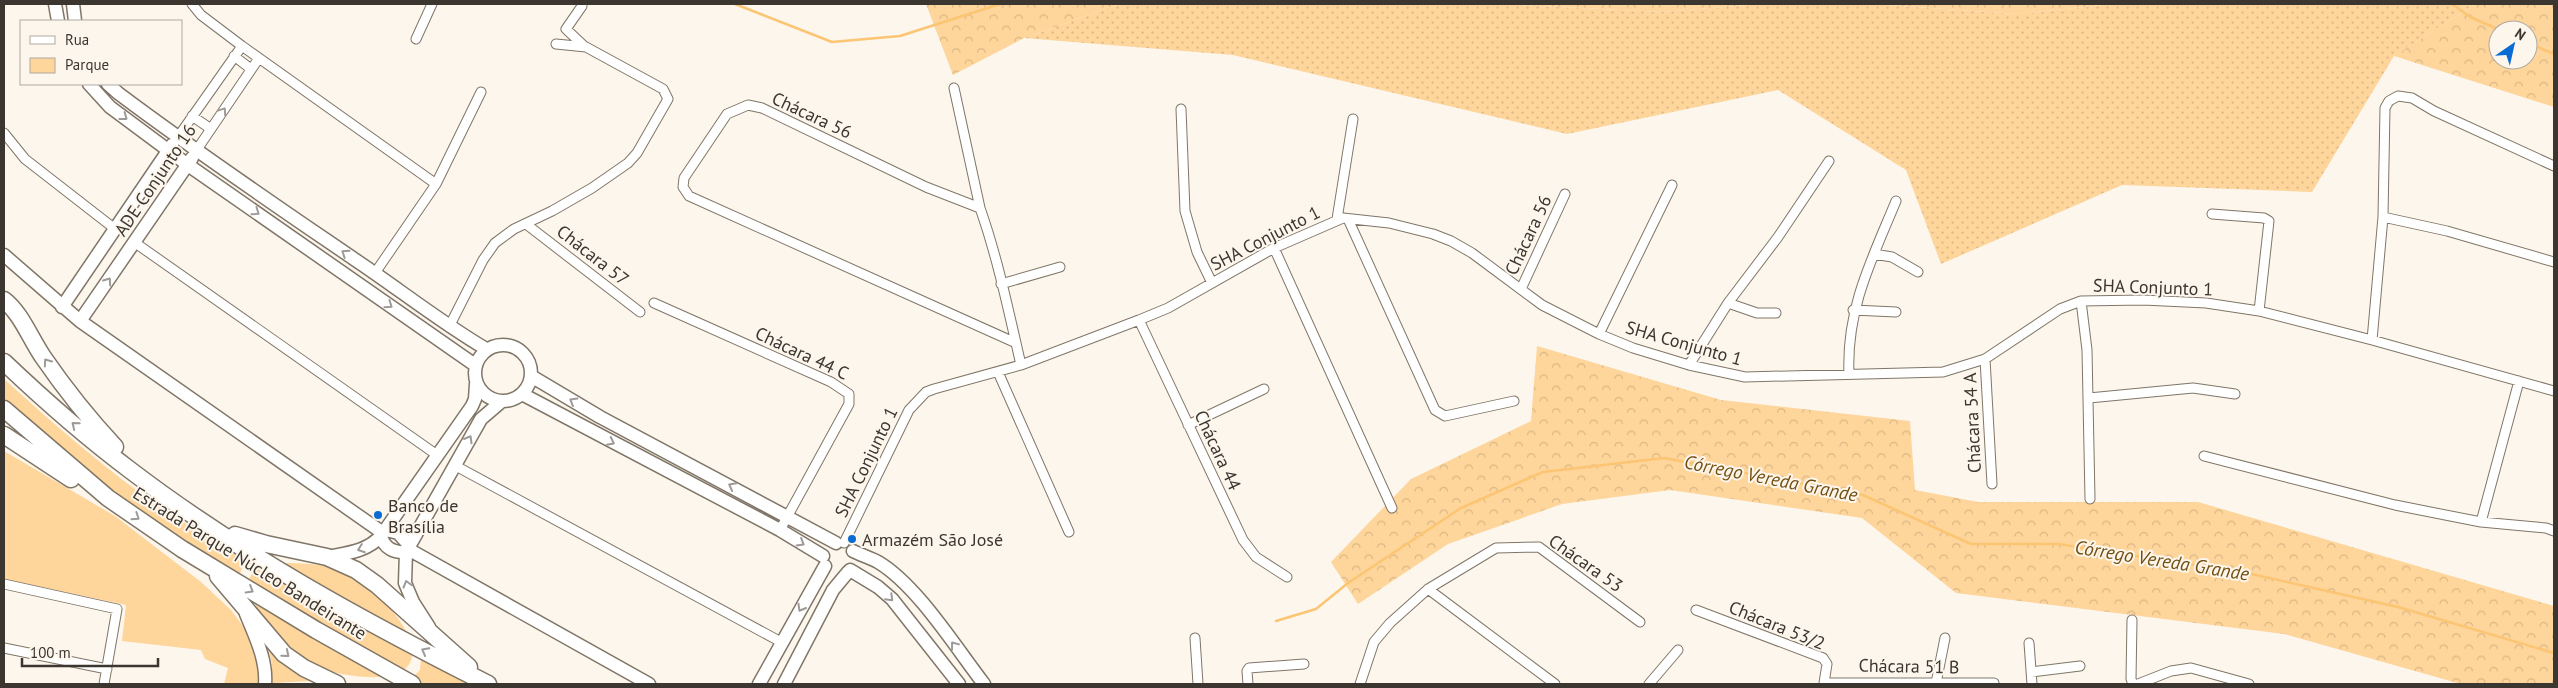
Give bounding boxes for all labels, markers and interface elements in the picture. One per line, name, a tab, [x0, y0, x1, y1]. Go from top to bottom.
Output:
legend	[20, 20, 182, 85]
north arrow	[2488, 20, 2538, 70]
text: N	[2511, 24, 2529, 44]
text: Rua	[65, 30, 89, 49]
text: Parque	[65, 55, 109, 74]
street label: Chácara 56	[768, 86, 856, 144]
one-way arrow	[217, 107, 227, 116]
one-way arrow	[118, 111, 128, 120]
street label: ADE Conjunto 16	[109, 120, 201, 240]
street label: Chácara 56	[1499, 191, 1557, 279]
street label: SHA Conjunto 1	[1206, 201, 1324, 275]
one-way arrow	[250, 206, 259, 215]
street label: Chácara 57	[552, 220, 634, 290]
one-way arrow	[341, 250, 351, 259]
street label: SHA Conjunto 1	[2093, 273, 2213, 301]
one-way arrow	[102, 278, 110, 287]
one-way arrow	[383, 299, 393, 308]
street label: SHA Conjunto 1	[1623, 315, 1745, 371]
street label: Chácara 44 C	[752, 321, 852, 385]
one-way arrow	[44, 358, 53, 368]
street label: Chácara 54 A	[1958, 372, 1986, 474]
one-way arrow	[570, 398, 579, 408]
street label: SHA Conjunto 1	[829, 403, 903, 521]
street label: Chácara 44	[1189, 406, 1247, 494]
one-way arrow	[71, 421, 80, 430]
one-way arrow	[463, 435, 473, 444]
one-way arrow	[606, 436, 615, 446]
water label: Córrego Vereda Grande	[1682, 449, 1860, 507]
street label: Estrada Parque Núcleo Bandeirante	[129, 481, 371, 645]
one-way arrow	[728, 482, 737, 492]
place label: Banco de Brasília	[388, 494, 458, 538]
marker: Banco de Brasília	[372, 509, 384, 521]
one-way arrow	[130, 511, 140, 520]
place label: Armazém São José	[862, 528, 1003, 551]
street label: Chácara 53	[1544, 529, 1628, 597]
marker: Armazém São José	[846, 533, 858, 545]
water label: Córrego Vereda Grande	[2073, 534, 2251, 586]
one-way arrow	[796, 536, 805, 546]
one-way arrow	[357, 543, 366, 553]
one-way arrow	[402, 581, 412, 589]
one-way arrow	[244, 584, 253, 593]
one-way arrow	[884, 592, 893, 601]
street label: Chácara 53/2	[1726, 595, 1828, 655]
one-way arrow	[797, 603, 807, 612]
scale bar	[22, 636, 159, 668]
one-way arrow	[952, 642, 960, 651]
text: 100 m	[30, 643, 71, 662]
one-way arrow	[421, 647, 430, 657]
one-way arrow	[280, 649, 289, 658]
street label: Chácara 51 B	[1858, 654, 1960, 678]

